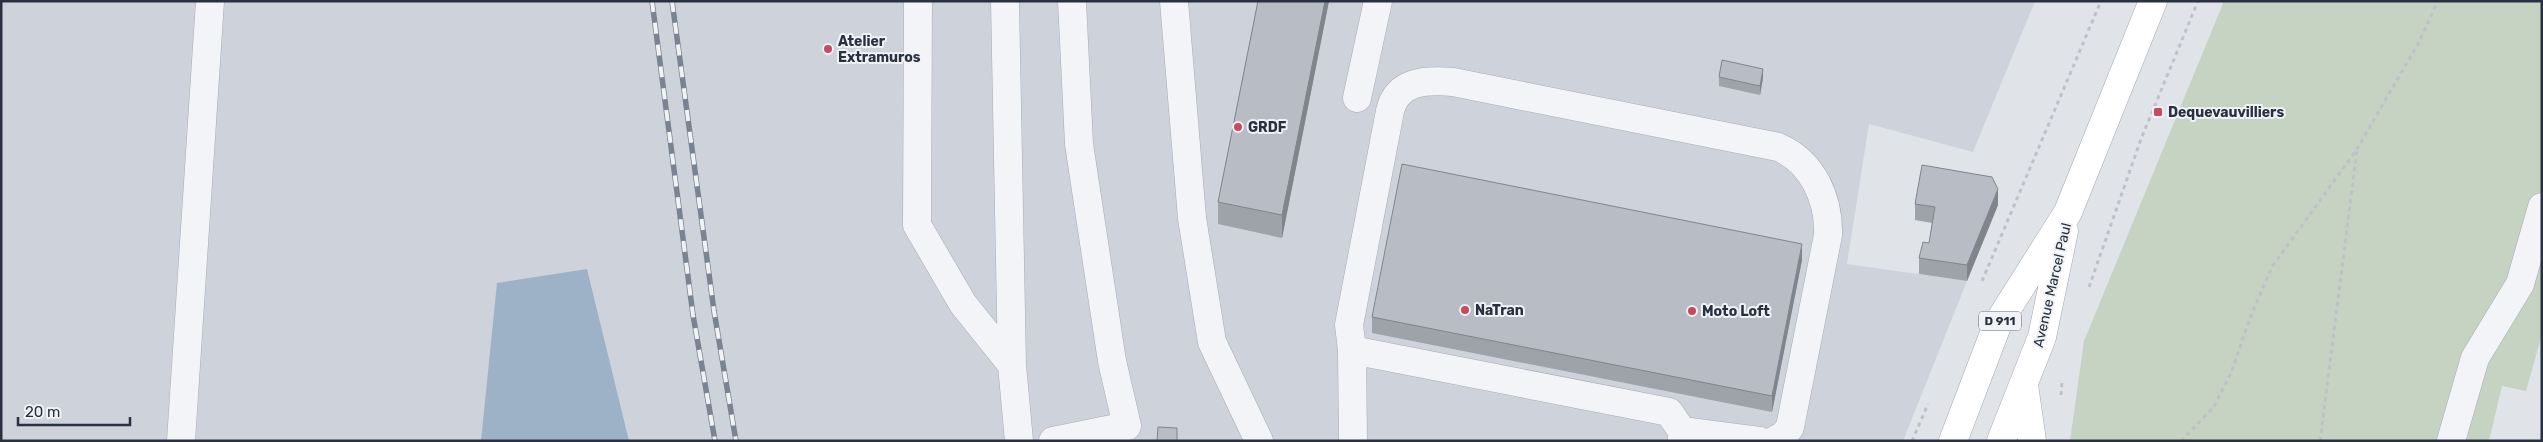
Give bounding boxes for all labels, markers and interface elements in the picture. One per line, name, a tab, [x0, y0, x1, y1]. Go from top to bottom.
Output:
place label: Atelier Extramuros	[838, 33, 921, 66]
marker: Atelier Extramuros	[822, 43, 834, 55]
place label: Dequevauvilliers	[2168, 104, 2284, 121]
marker: Dequevauvilliers	[2152, 106, 2164, 118]
place label: GRDF	[1248, 119, 1287, 136]
marker: GRDF	[1232, 121, 1244, 133]
street label: Avenue Marcel Paul	[2030, 221, 2075, 349]
place label: NaTran	[1475, 302, 1524, 319]
place label: Moto Loft	[1702, 303, 1770, 320]
marker: NaTran	[1459, 304, 1471, 316]
marker: Moto Loft	[1686, 305, 1698, 317]
road number: D 911	[1979, 312, 2021, 331]
scale bar	[18, 394, 130, 426]
text: 20 m	[25, 403, 60, 421]

